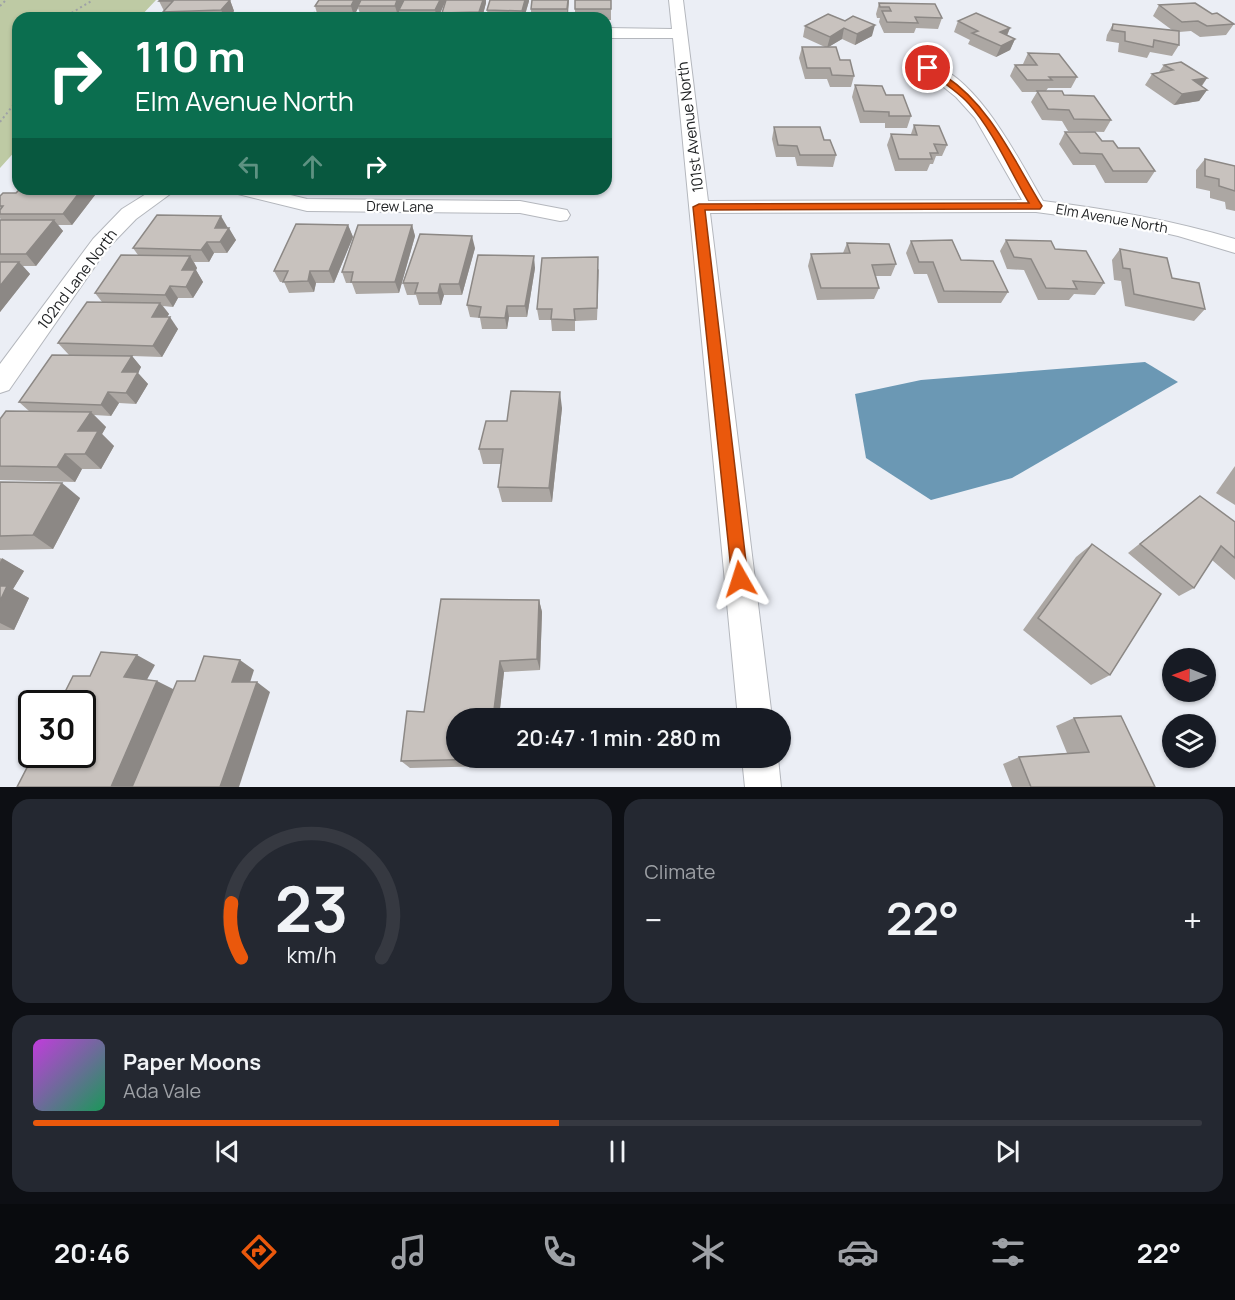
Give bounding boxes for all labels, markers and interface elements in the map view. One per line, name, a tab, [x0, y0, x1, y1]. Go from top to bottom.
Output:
text: 110 m	[135, 27, 246, 85]
icon: right	[36, 36, 114, 114]
pin	[902, 42, 953, 93]
icon: arrive	[911, 51, 944, 84]
street label: 101st Avenue North	[672, 60, 708, 194]
text: Elm Avenue North	[135, 82, 354, 119]
icon: left	[233, 150, 266, 183]
icon: ahead	[296, 150, 329, 183]
icon: right	[359, 150, 392, 183]
street label: Drew Lane	[366, 196, 434, 216]
street label: Elm Avenue North	[1054, 199, 1170, 237]
street label: 102nd Lane North	[32, 225, 122, 333]
position arrow	[708, 547, 772, 611]
north arrow	[1162, 648, 1216, 702]
map controls	[1162, 648, 1216, 768]
speed limit sign: 30	[18, 690, 96, 768]
button: layers	[1162, 714, 1216, 768]
text: 20:47 · 1 min · 280 m	[516, 723, 721, 753]
text: Climate	[645, 858, 716, 885]
text: 23	[275, 865, 348, 951]
text: 22°	[886, 887, 959, 949]
text: −	[645, 897, 662, 942]
text: +	[1183, 897, 1202, 942]
text: km/h	[287, 940, 337, 969]
text: Paper Moons	[123, 1047, 261, 1077]
text: Ada Vale	[123, 1077, 201, 1104]
icon: previous	[211, 1135, 244, 1168]
icon: pause	[601, 1135, 634, 1168]
icon: next	[991, 1135, 1024, 1168]
icon: directions	[238, 1231, 280, 1273]
icon: music	[388, 1231, 430, 1273]
icon: phone	[538, 1231, 580, 1273]
icon: climate	[687, 1231, 729, 1273]
icon: car	[837, 1231, 879, 1273]
icon: filters	[987, 1231, 1029, 1273]
text: 20:46	[54, 1234, 130, 1271]
text: 22°	[1137, 1234, 1181, 1271]

